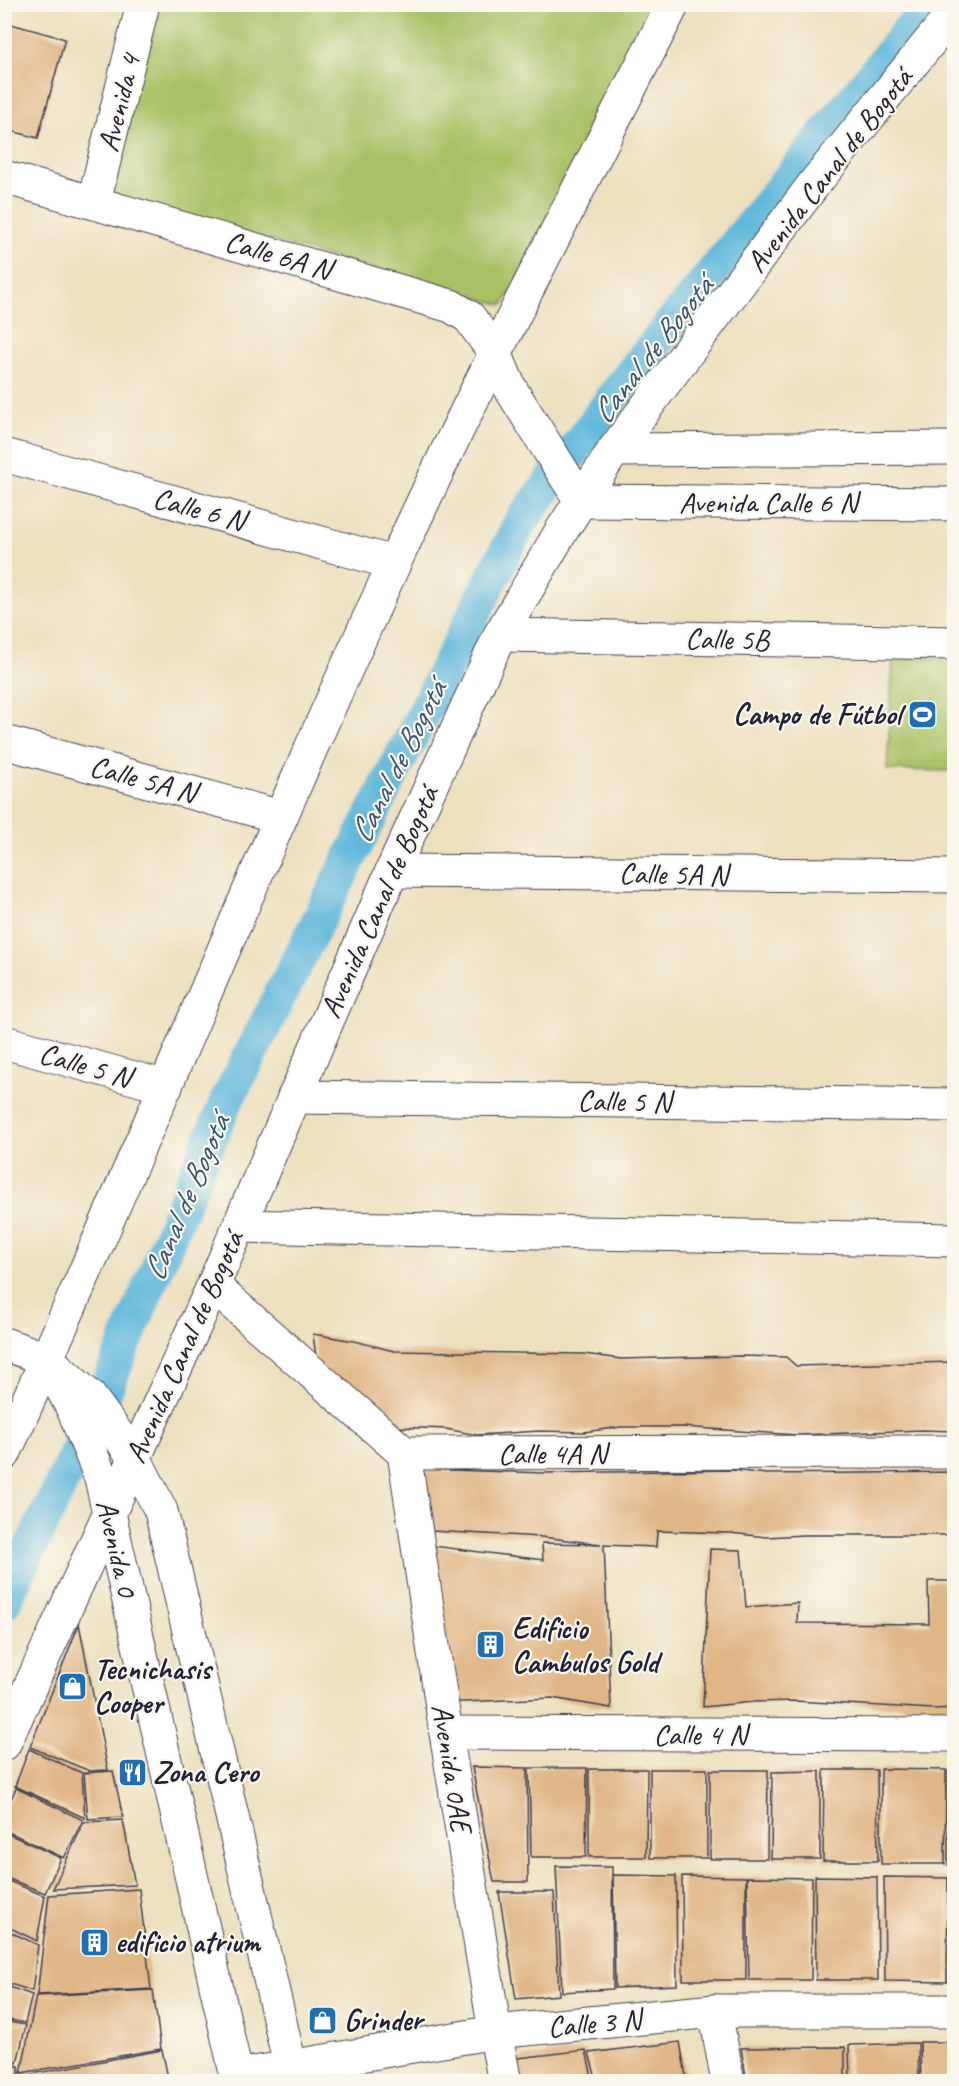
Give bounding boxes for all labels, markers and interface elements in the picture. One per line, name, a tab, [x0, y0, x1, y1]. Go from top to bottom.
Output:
street label: Avenida 4	[89, 48, 150, 155]
street label: Avenida Canal de Bogotá	[737, 58, 923, 280]
street label: Calle 6A N	[221, 222, 340, 290]
water label: Canal de Bogotá	[582, 263, 726, 432]
street label: Calle 6 N	[149, 479, 254, 541]
street label: Avenida Calle 6 N	[679, 483, 862, 521]
street label: Calle 5B	[685, 619, 771, 659]
water label: Canal de Bogotá	[340, 668, 459, 849]
place label: Campo de Fútbol	[733, 695, 907, 733]
sports icon: Campo de Fútbol	[906, 698, 938, 730]
street label: Calle 5A N	[86, 747, 205, 813]
street label: Avenida Canal de Bogotá	[311, 778, 448, 1024]
street label: Calle 5A N	[619, 854, 732, 894]
street label: Calle 5 N	[35, 1034, 140, 1097]
street label: Calle 5 N	[577, 1081, 676, 1121]
water label: Canal de Bogotá	[133, 1103, 242, 1287]
street label: Avenida Canal de Bogotá	[116, 1223, 253, 1469]
street label: Calle 4A N	[498, 1434, 611, 1472]
street label: Avenida 0	[87, 1496, 147, 1603]
place label: Edificio Cambulos Gold	[512, 1609, 663, 1681]
building icon: Edificio Cambulos Gold	[475, 1629, 507, 1661]
place label: Tecnichasis Cooper	[94, 1650, 214, 1722]
shop icon: Tecnichasis Cooper	[57, 1670, 89, 1702]
street label: Avenida 0AE	[423, 1701, 481, 1838]
street label: Calle 4 N	[653, 1715, 752, 1753]
place label: Zona Cero	[153, 1753, 260, 1791]
restaurant icon: Zona Cero	[116, 1756, 148, 1788]
place label: edificio atrium	[115, 1923, 262, 1961]
building icon: edificio atrium	[78, 1926, 110, 1958]
street label: Calle 3 N	[546, 2000, 647, 2046]
place label: Grinder	[344, 2001, 425, 2039]
shop icon: Grinder	[307, 2004, 339, 2036]

